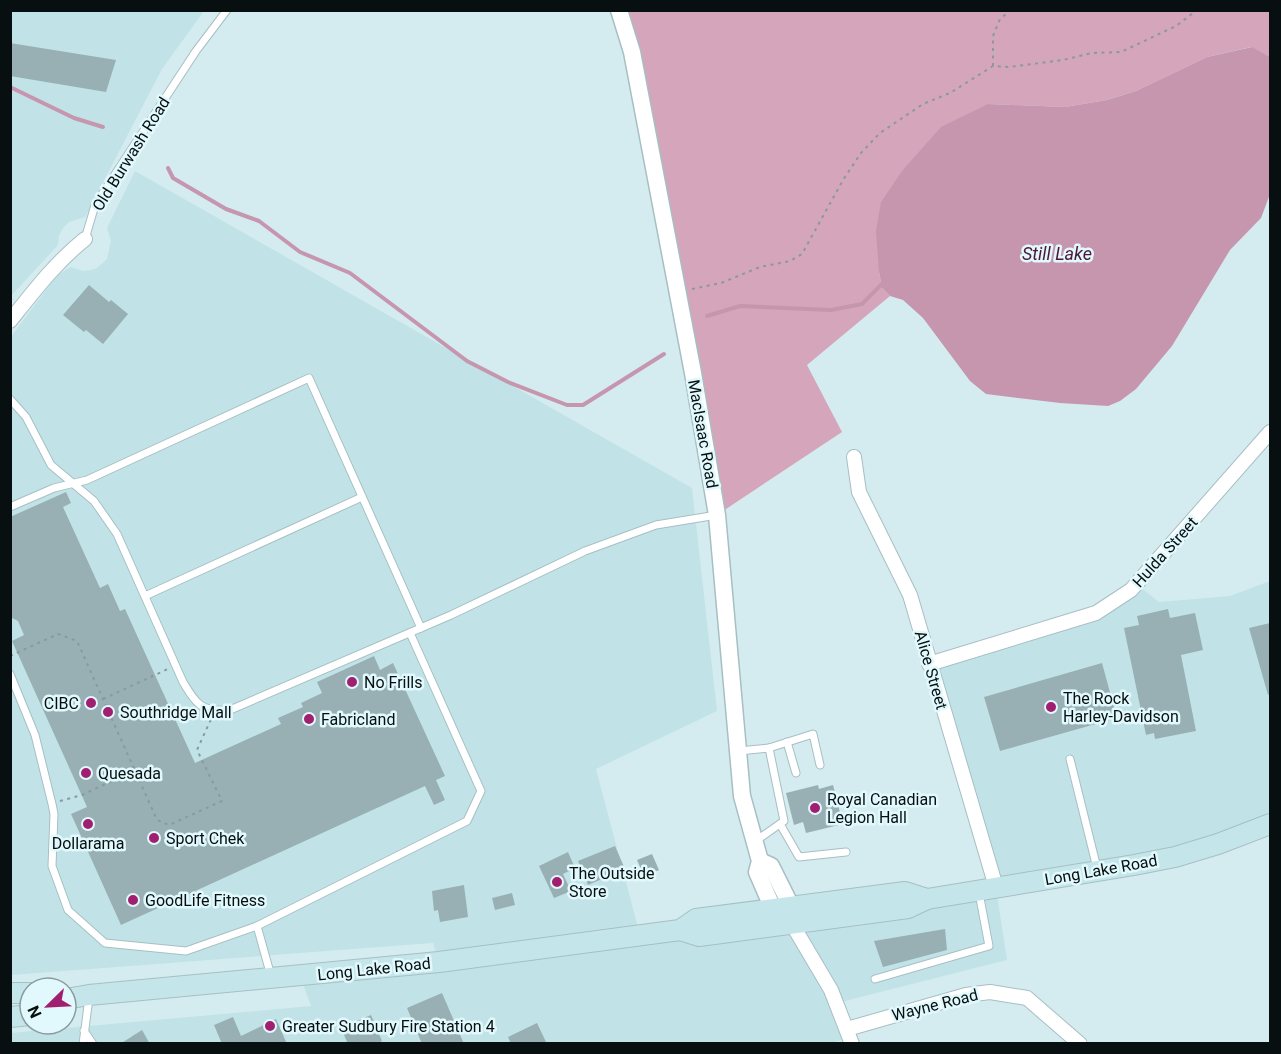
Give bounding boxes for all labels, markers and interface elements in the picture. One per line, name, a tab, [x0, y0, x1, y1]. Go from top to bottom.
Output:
street label: Old Burwash Road	[88, 94, 174, 214]
water label: Still Lake	[1022, 243, 1092, 264]
street label: MacIsaac Road	[684, 378, 722, 490]
street label: Hulda Street	[1128, 513, 1202, 591]
street label: Alice Street	[911, 628, 951, 712]
place label: No Frills	[364, 673, 423, 692]
marker: No Frills	[345, 675, 359, 689]
place label: The Rock Harley-Davidson	[1063, 689, 1179, 726]
place label: CIBC	[44, 694, 79, 713]
marker: CIBC	[84, 696, 98, 710]
marker: The Rock Harley-Davidson	[1044, 700, 1058, 714]
place label: Southridge Mall	[120, 703, 232, 722]
marker: Southridge Mall	[101, 705, 115, 719]
place label: Fabricland	[321, 710, 395, 729]
marker: Fabricland	[302, 712, 316, 726]
place label: Quesada	[98, 764, 161, 783]
marker: Quesada	[79, 766, 93, 780]
place label: Royal Canadian Legion Hall	[827, 790, 937, 827]
marker: Royal Canadian Legion Hall	[808, 801, 822, 815]
marker: Dollarama	[81, 817, 95, 831]
place label: Sport Chek	[166, 829, 245, 848]
marker: Sport Chek	[147, 831, 161, 845]
place label: Dollarama	[52, 834, 124, 853]
street label: Long Lake Road	[1043, 851, 1159, 889]
place label: The Outside Store	[569, 864, 655, 901]
marker: The Outside Store	[550, 875, 564, 889]
place label: GoodLife Fitness	[145, 891, 265, 910]
marker: GoodLife Fitness	[126, 893, 140, 907]
street label: Long Lake Road	[316, 954, 432, 984]
north arrow	[18, 976, 78, 1036]
street label: Wayne Road	[890, 985, 980, 1025]
text: N	[24, 1003, 46, 1021]
place label: Greater Sudbury Fire Station 4	[282, 1017, 495, 1036]
marker: Greater Sudbury Fire Station 4	[263, 1019, 277, 1033]

